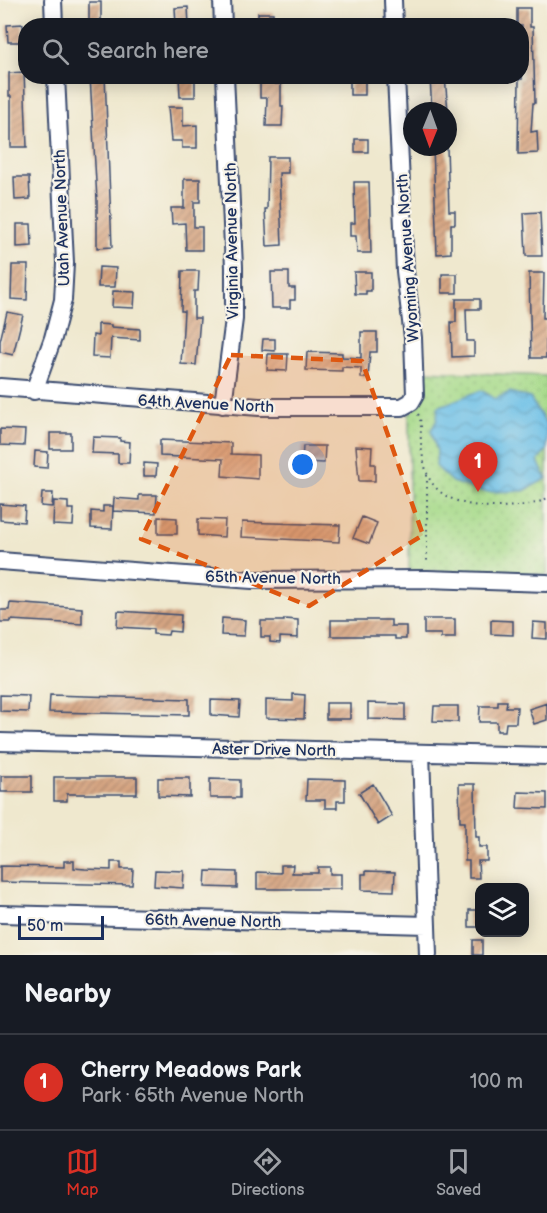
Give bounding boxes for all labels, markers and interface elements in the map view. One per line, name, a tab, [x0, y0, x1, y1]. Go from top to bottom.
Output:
search box	[18, 18, 529, 84]
icon: search	[39, 35, 72, 68]
text: Search here	[87, 38, 209, 65]
north arrow	[403, 102, 457, 156]
street label: Utah Avenue North	[51, 149, 74, 287]
street label: Virginia Avenue North	[222, 162, 243, 320]
street label: Wyoming Avenue North	[393, 173, 424, 343]
street label: 64th Avenue North	[137, 391, 275, 418]
pin: 1	[458, 442, 498, 492]
your location	[288, 450, 317, 479]
street label: 65th Avenue North	[205, 568, 341, 589]
street label: Aster Drive North	[212, 740, 336, 761]
map controls	[475, 883, 529, 937]
button: layers	[475, 883, 529, 937]
street label: 66th Avenue North	[145, 911, 282, 932]
scale bar	[18, 913, 104, 940]
text: 50 m	[27, 917, 63, 936]
text: Nearby	[24, 979, 111, 1010]
text: Cherry Meadows Park	[81, 1057, 301, 1084]
text: 1	[39, 1070, 48, 1094]
text: 100 m	[470, 1070, 523, 1094]
text: Park · 65th Avenue North	[81, 1084, 304, 1108]
tab: Map	[66, 1145, 99, 1200]
tab: Directions	[231, 1145, 304, 1200]
tab: Saved	[436, 1145, 481, 1200]

